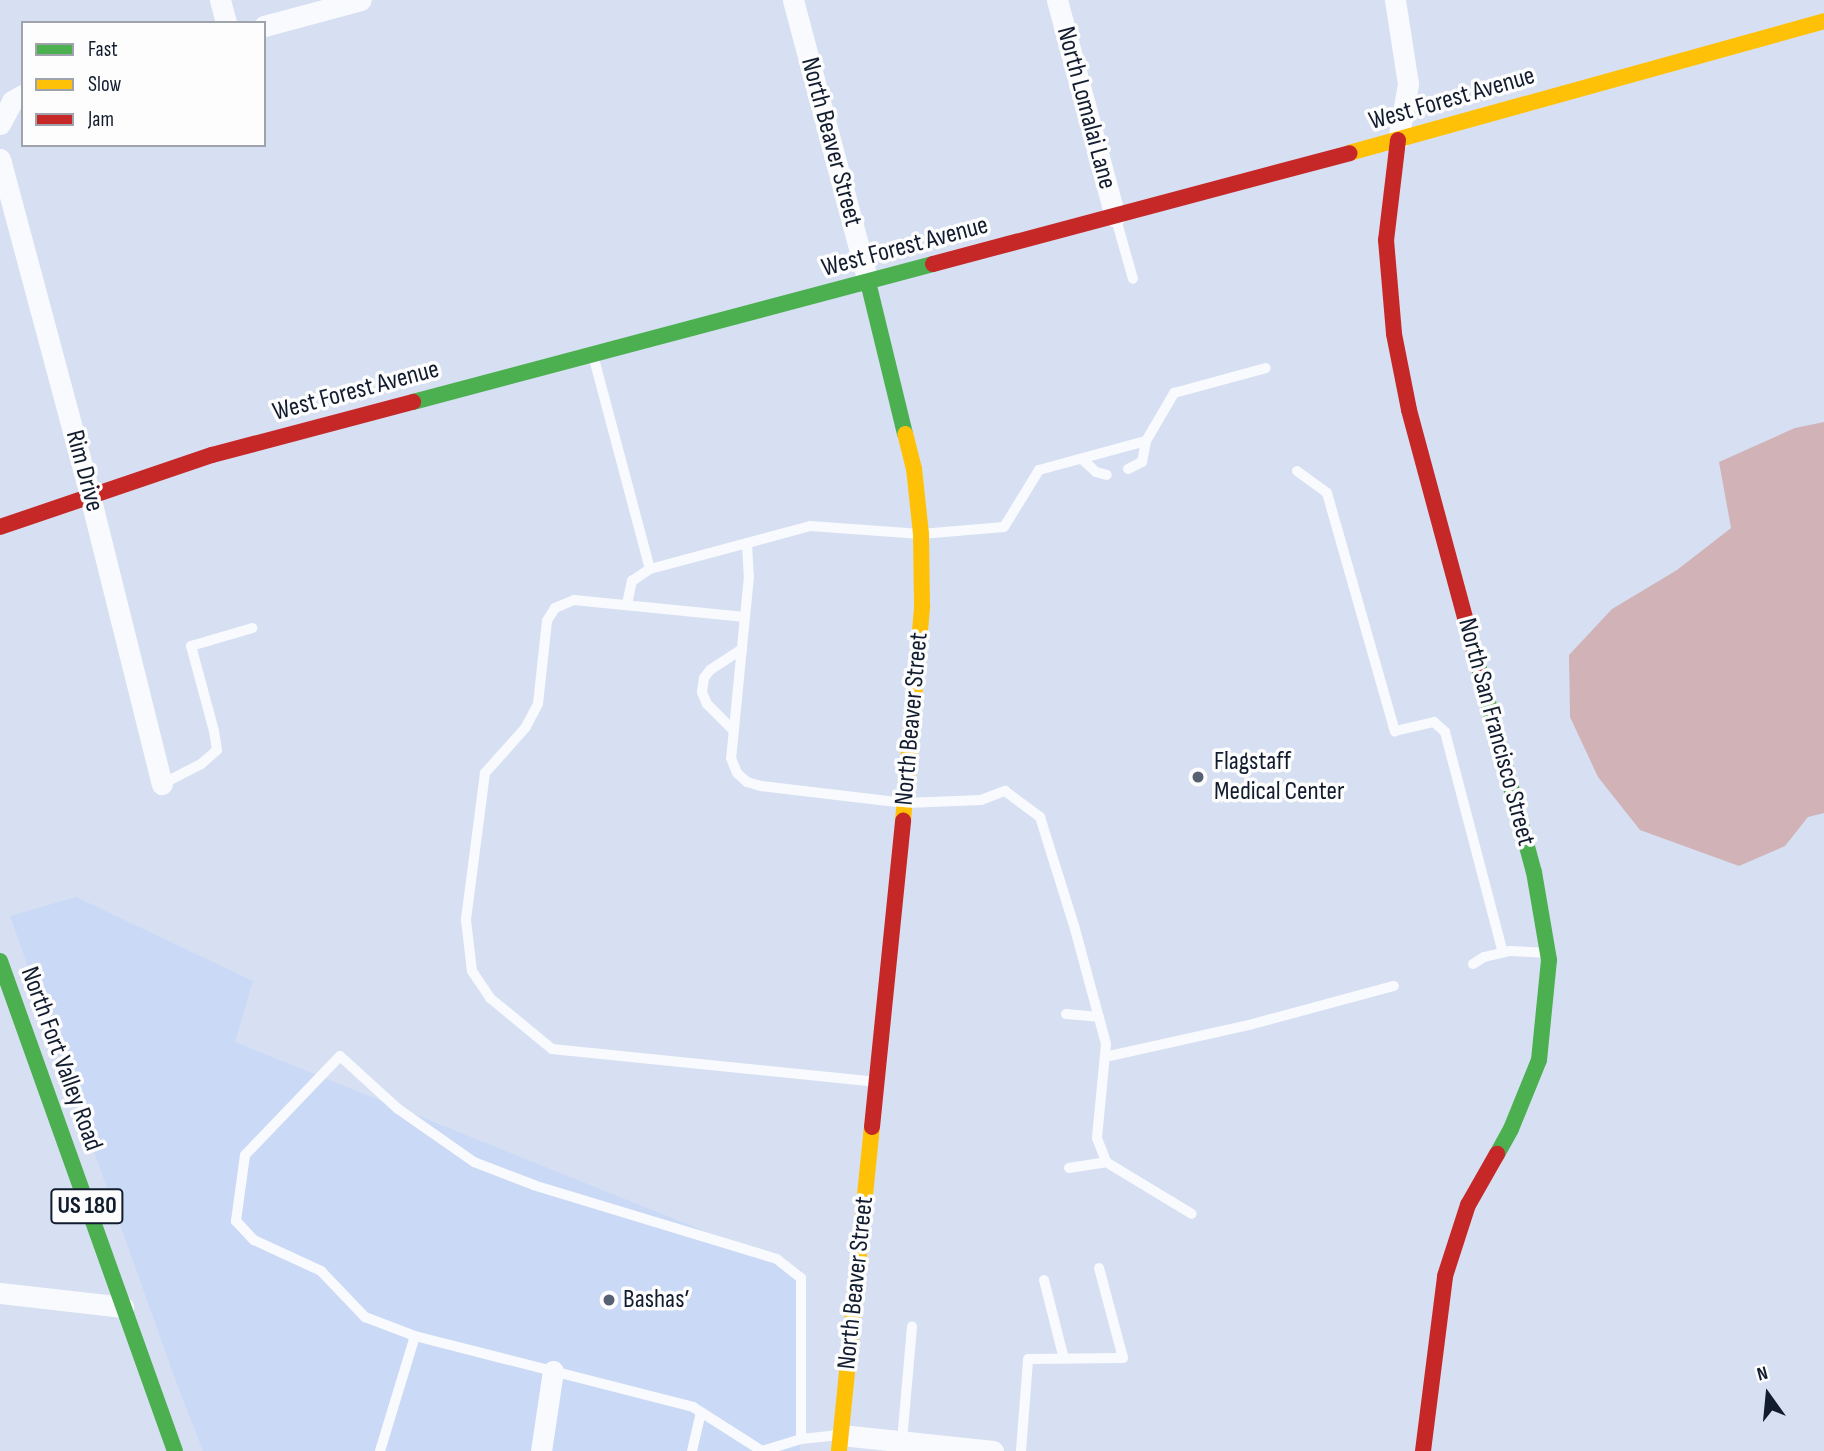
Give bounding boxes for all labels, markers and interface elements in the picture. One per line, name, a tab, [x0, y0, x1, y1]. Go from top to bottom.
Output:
legend	[21, 21, 266, 147]
street label: North Lomalai Lane	[1049, 23, 1123, 193]
text: Fast	[88, 37, 118, 62]
street label: North Beaver Street	[793, 54, 869, 230]
street label: West Forest Avenue	[1365, 60, 1539, 138]
text: Slow	[88, 72, 121, 97]
text: Jam	[88, 107, 114, 132]
street label: West Forest Avenue	[818, 210, 992, 284]
street label: West Forest Avenue	[269, 354, 443, 428]
street label: Rim Drive	[58, 427, 110, 515]
street label: North San Francisco Street	[1451, 615, 1541, 849]
street label: North Beaver Street	[889, 631, 935, 807]
place label: Flagstaff Medical Center	[1214, 746, 1344, 808]
marker: Flagstaff Medical Center	[1188, 767, 1208, 787]
street label: North Fort Valley Road	[13, 963, 109, 1155]
road number: US 180	[50, 1186, 124, 1226]
street label: North Beaver Street	[831, 1195, 881, 1371]
place label: Bashas’	[623, 1284, 690, 1316]
marker: Bashas’	[601, 1292, 617, 1308]
north arrow	[1733, 1360, 1803, 1430]
text: N	[1755, 1362, 1770, 1387]

